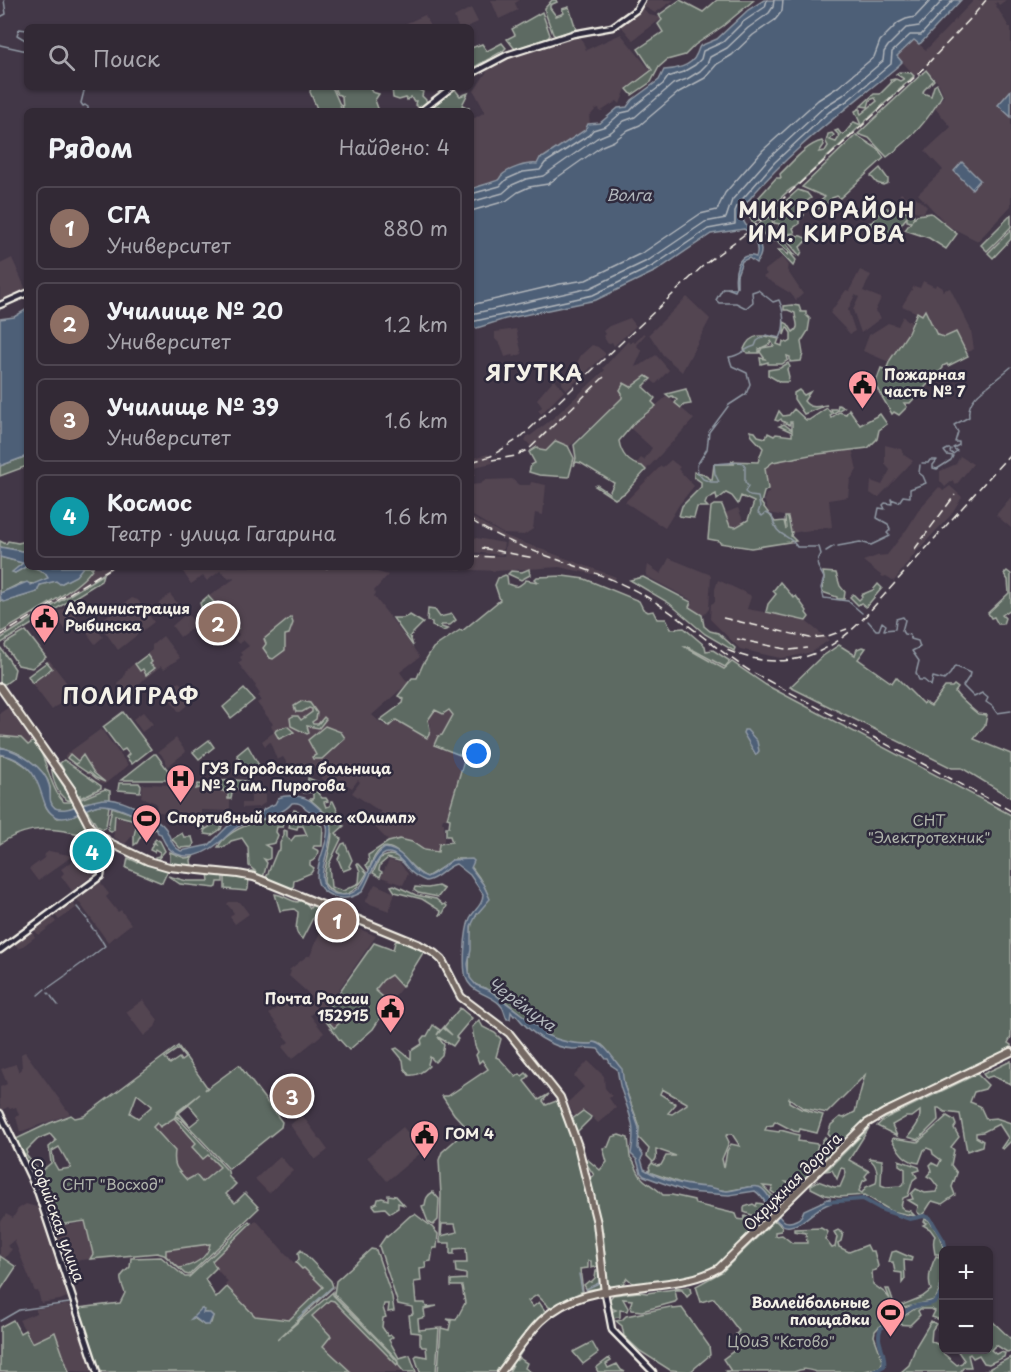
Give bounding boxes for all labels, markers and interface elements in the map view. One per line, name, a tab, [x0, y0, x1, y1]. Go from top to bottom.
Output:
search box	[24, 24, 474, 90]
icon: search	[45, 41, 78, 74]
text: Поиск	[93, 41, 160, 74]
text: Рядом	[48, 128, 133, 167]
text: Найдено: 4	[339, 132, 450, 162]
water label: Волга	[606, 182, 653, 206]
district label: МИКРОРАЙОН ИМ. КИРОВА	[738, 193, 916, 249]
text: СГА	[107, 197, 150, 230]
text: 1	[65, 213, 74, 243]
text: 880 m	[383, 213, 448, 243]
text: Университет	[107, 230, 231, 260]
text: Училище № 20	[107, 293, 283, 326]
text: 2	[62, 309, 77, 339]
text: 1.2 km	[384, 309, 448, 339]
text: Университет	[107, 326, 231, 356]
district label: ЯГУТКА	[485, 356, 584, 388]
place label: Пожарная часть № 7	[884, 362, 966, 402]
public building icon: Пожарная часть № 7	[847, 368, 879, 410]
text: Училище № 39	[107, 389, 279, 422]
text: 3	[63, 405, 76, 435]
text: 1.6 km	[385, 405, 448, 435]
text: Университет	[107, 422, 231, 452]
text: Космос	[107, 485, 192, 518]
text: 4	[63, 501, 76, 531]
text: 1.6 km	[385, 501, 448, 531]
text: Театр · улица Гагарина	[107, 518, 336, 548]
place label: Администрация Рыбинска	[65, 596, 190, 636]
pin: 2	[198, 600, 238, 646]
public building icon: Администрация Рыбинска	[28, 602, 60, 644]
district label: ПОЛИГРАФ	[62, 679, 200, 711]
your location	[462, 739, 491, 768]
place label: ГУЗ Городская больница № 2 им. Пирогова	[201, 756, 392, 796]
hospital icon: ГУЗ Городская больница № 2 им. Пирогова	[164, 762, 196, 804]
sports icon: Спортивный комплекс «Олимп»	[130, 802, 162, 844]
place label: Спортивный комплекс «Олимп»	[167, 805, 416, 828]
park label: СНТ "Электротехник"	[868, 808, 990, 848]
pin: 4	[72, 828, 112, 874]
pin: 1	[318, 898, 356, 942]
water label: Черёмуха	[484, 970, 562, 1037]
place label: Почта России 152915	[265, 986, 369, 1026]
public building icon: Почта России 152915	[374, 992, 406, 1034]
pin: 3	[272, 1074, 312, 1118]
public building icon: ГОМ 4	[408, 1118, 440, 1160]
place label: ГОМ 4	[445, 1121, 494, 1144]
street label: Окружная дорога	[738, 1126, 847, 1235]
street label: Софийская улица	[25, 1154, 92, 1285]
park label: СНТ "Восход"	[62, 1172, 164, 1195]
map controls	[939, 1246, 993, 1354]
button: +	[939, 1246, 993, 1300]
place label: Воллейбольные площадки	[751, 1290, 871, 1330]
sports icon: Воллейбольные площадки	[875, 1296, 907, 1338]
button: −	[939, 1300, 993, 1354]
park label: ЦОиЗ "Кстово"	[727, 1329, 835, 1352]

